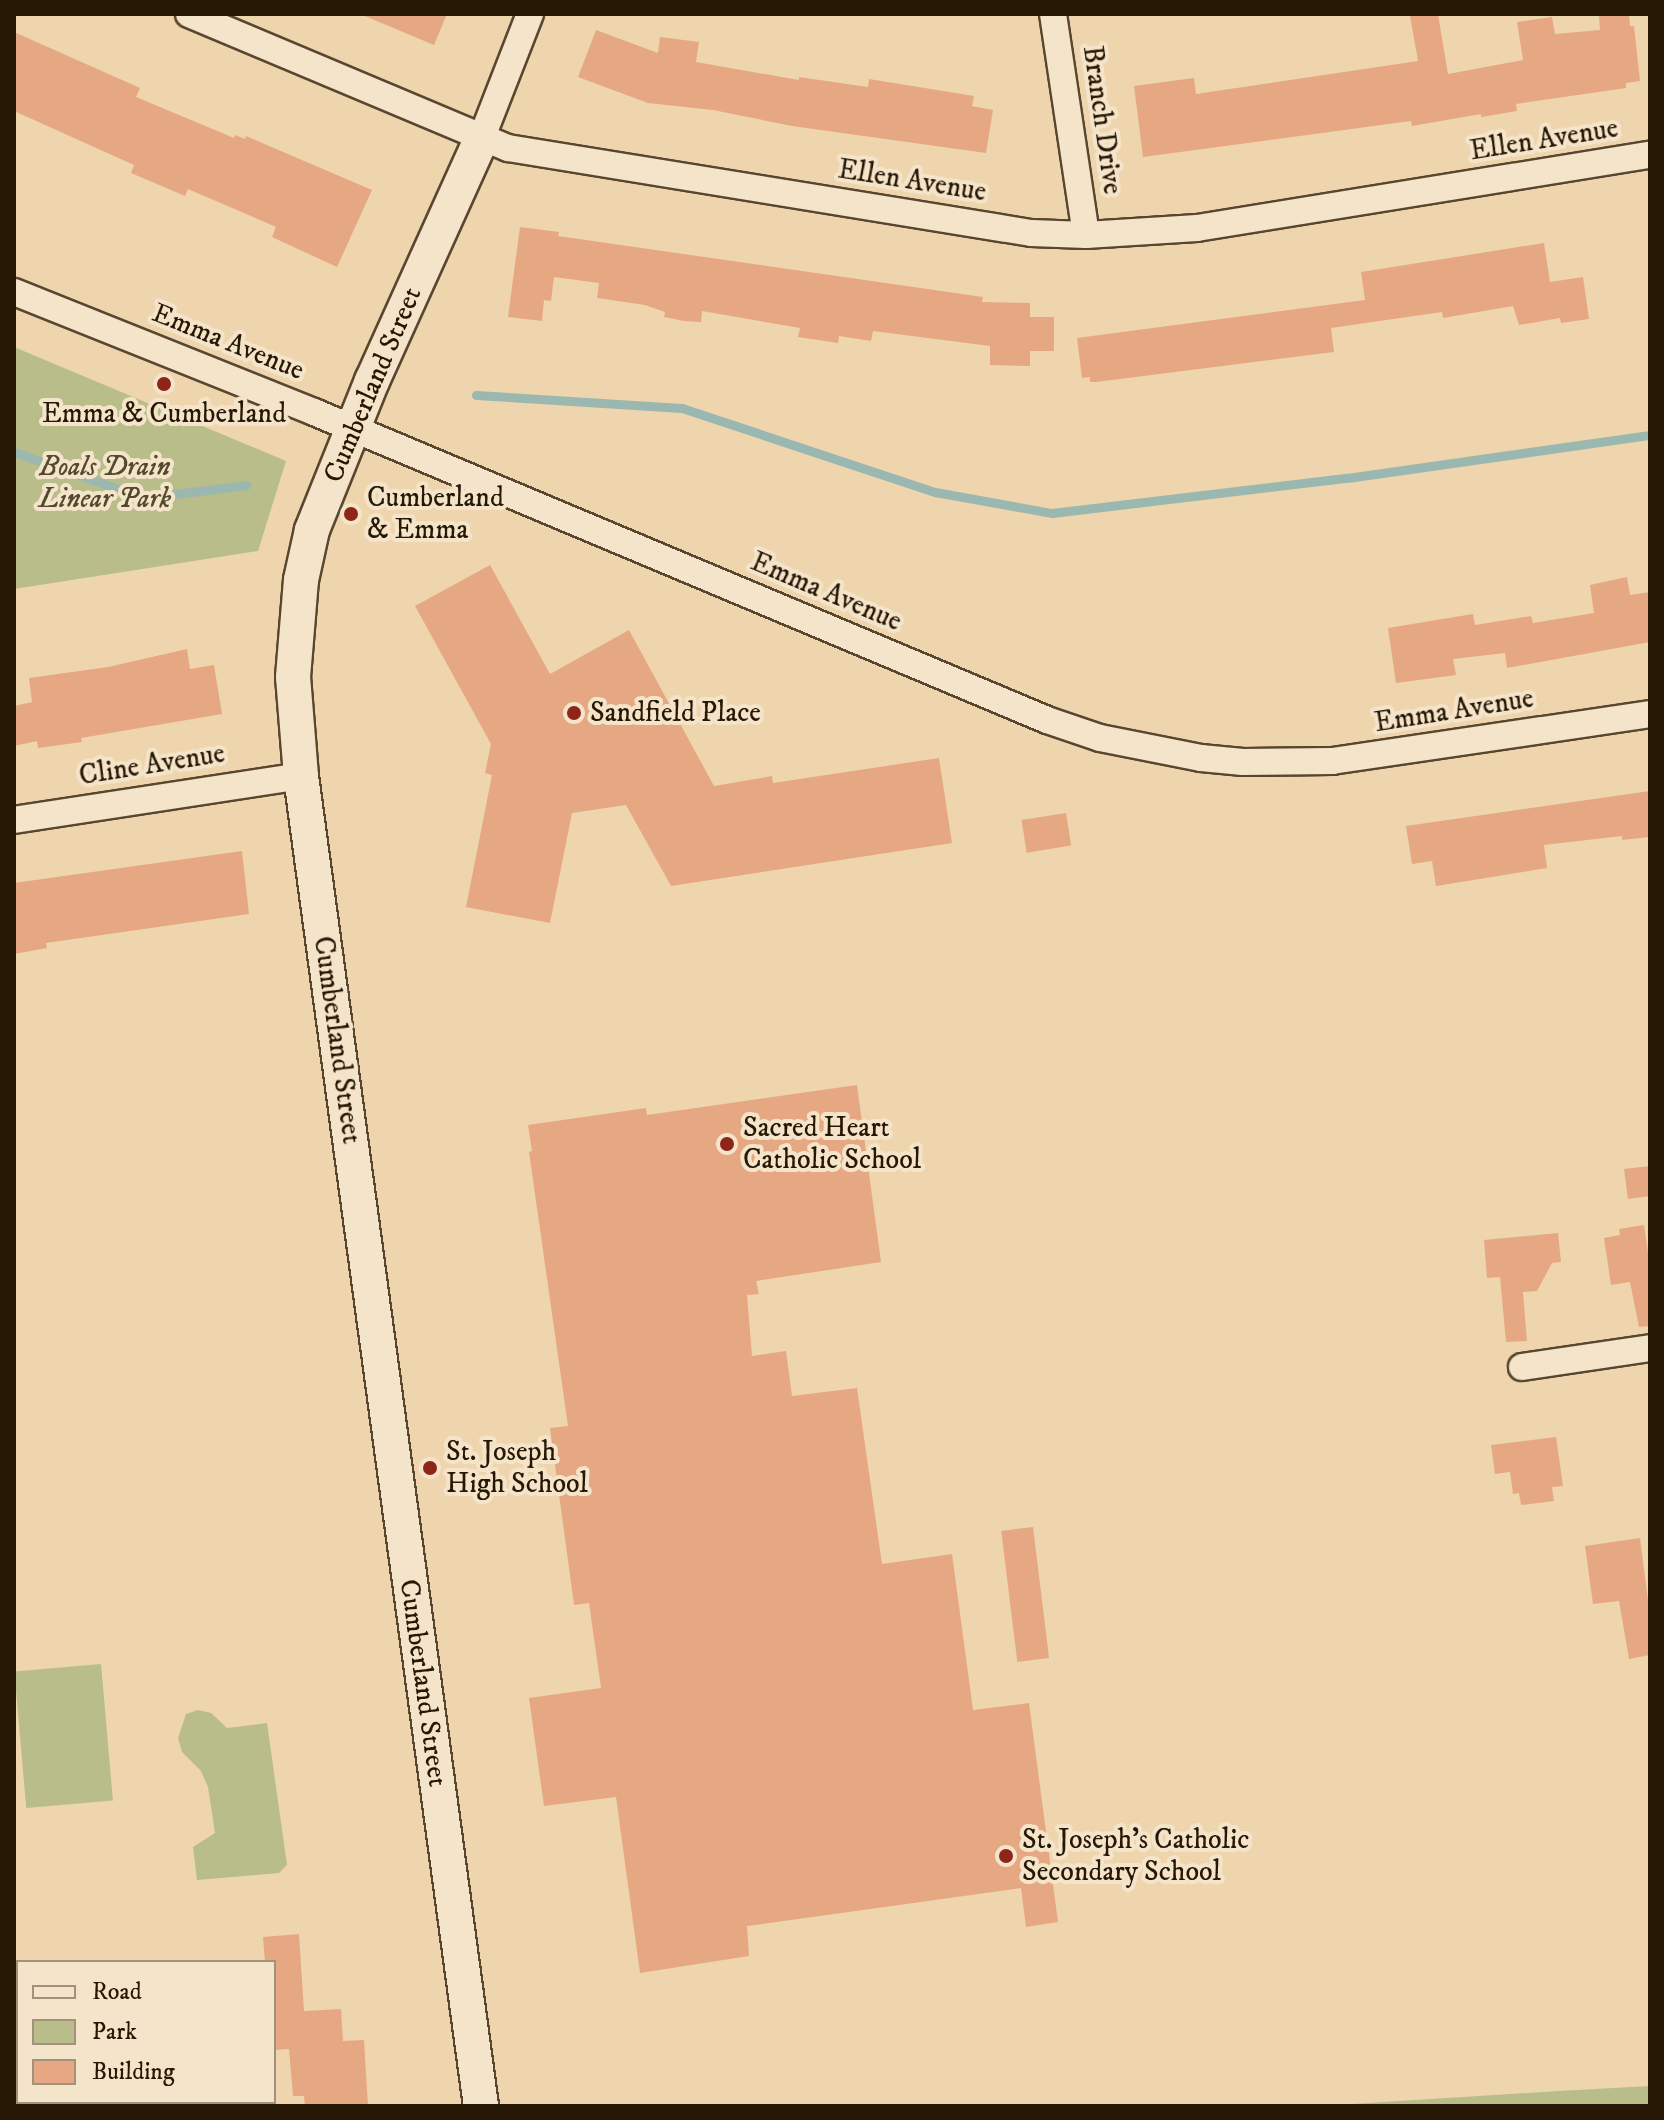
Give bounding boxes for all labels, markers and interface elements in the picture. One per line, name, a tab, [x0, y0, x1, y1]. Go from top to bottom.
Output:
street label: Branch Drive	[1075, 44, 1129, 196]
street label: Ellen Avenue	[1468, 112, 1620, 168]
street label: Ellen Avenue	[836, 153, 988, 209]
street label: Cumberland Street	[317, 282, 429, 488]
street label: Emma Avenue	[147, 296, 309, 388]
marker: Emma & Cumberland	[155, 375, 173, 393]
place label: Emma & Cumberland	[42, 397, 286, 431]
park label: Boals Drain Linear Park	[39, 450, 171, 516]
place label: Cumberland & Emma	[367, 481, 504, 547]
marker: Cumberland & Emma	[342, 505, 360, 523]
street label: Emma Avenue	[746, 545, 906, 639]
street label: Emma Avenue	[1372, 682, 1536, 740]
place label: Sandfield Place	[590, 696, 761, 730]
marker: Sandfield Place	[565, 704, 583, 722]
street label: Cline Avenue	[77, 737, 227, 793]
street label: Cumberland Street	[306, 934, 368, 1146]
place label: Sacred Heart Catholic School	[743, 1111, 921, 1177]
marker: Sacred Heart Catholic School	[718, 1135, 736, 1153]
place label: St. Joseph High School	[446, 1435, 588, 1501]
marker: St. Joseph High School	[421, 1459, 439, 1477]
street label: Cumberland Street	[392, 1577, 454, 1789]
place label: St. Joseph's Catholic Secondary School	[1022, 1823, 1249, 1889]
marker: St. Joseph's Catholic Secondary School	[997, 1847, 1015, 1865]
legend	[16, 1960, 276, 2104]
text: Road	[92, 1977, 142, 2007]
text: Park	[92, 2017, 137, 2047]
text: Building	[92, 2057, 175, 2087]

